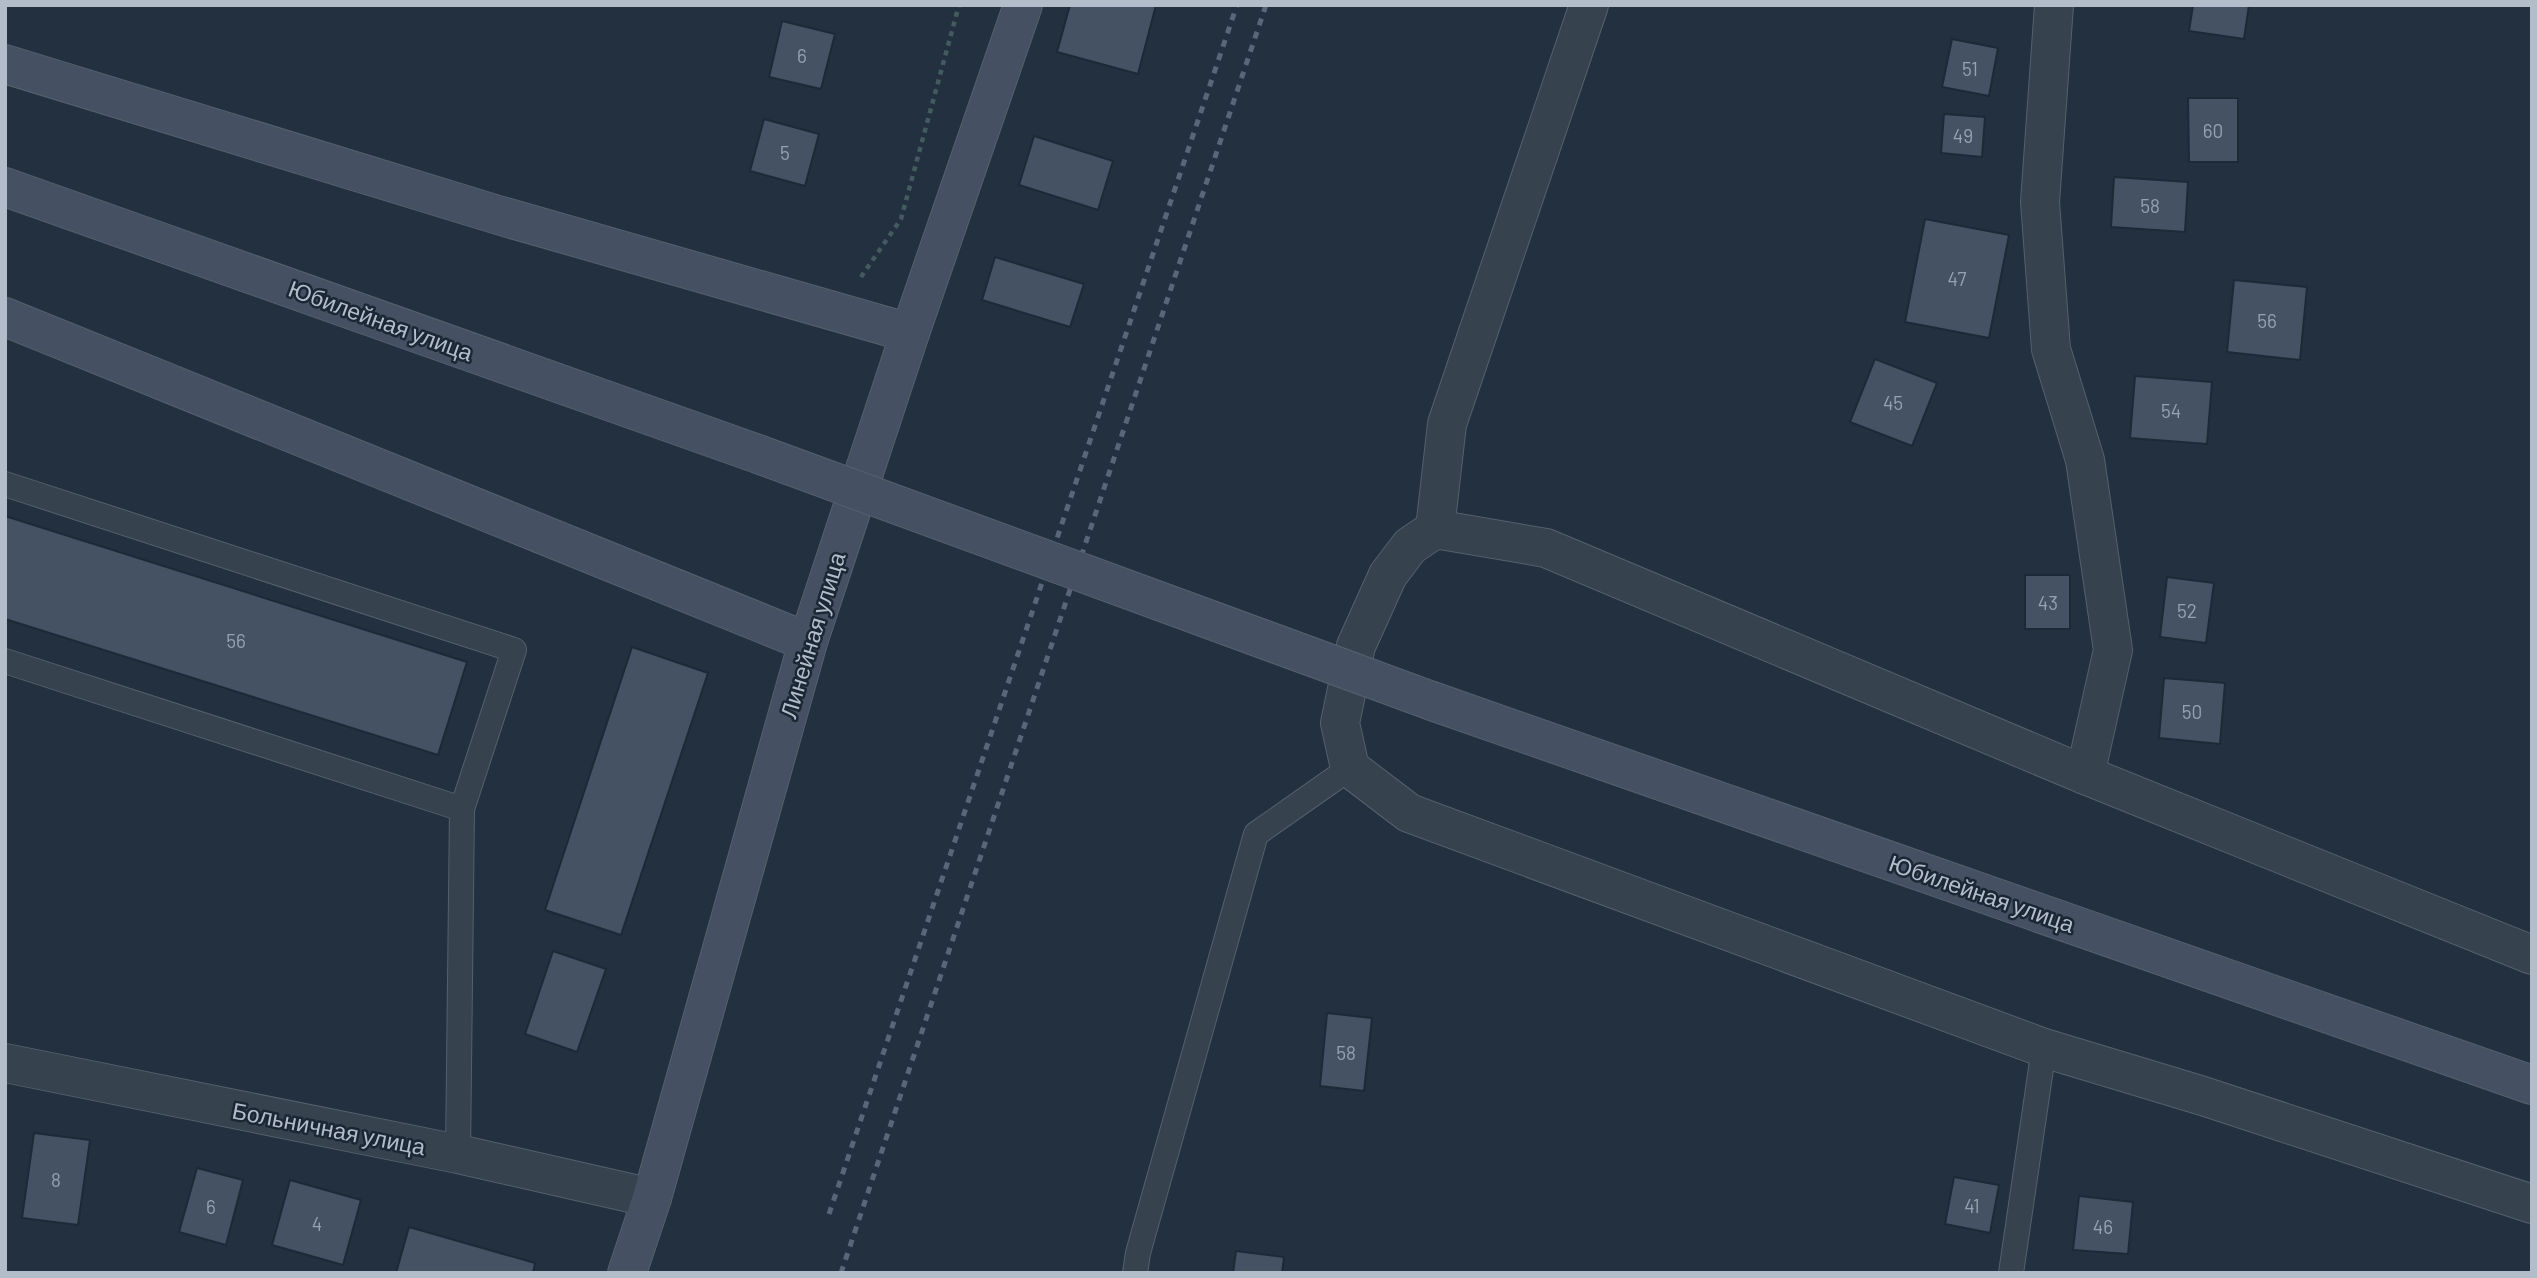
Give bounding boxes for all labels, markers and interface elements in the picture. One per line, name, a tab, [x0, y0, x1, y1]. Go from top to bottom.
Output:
house number: 6	[797, 44, 807, 67]
house number: 51	[1962, 57, 1978, 80]
house number: 60	[2203, 119, 2223, 142]
house number: 49	[1953, 124, 1973, 147]
house number: 5	[780, 141, 790, 164]
house number: 58	[2140, 194, 2160, 217]
house number: 47	[1948, 267, 1966, 290]
street label: Юбилейная улица	[285, 274, 477, 366]
house number: 56	[2257, 309, 2277, 332]
house number: 45	[1883, 391, 1903, 414]
house number: 54	[2161, 399, 2181, 422]
street label: Линейная улица	[773, 548, 851, 721]
house number: 43	[2038, 591, 2058, 614]
house number: 52	[2177, 599, 2197, 622]
house number: 56	[226, 629, 246, 652]
house number: 50	[2182, 700, 2202, 723]
street label: Юбилейная улица	[1886, 848, 2079, 938]
house number: 58	[1336, 1041, 1356, 1064]
street label: Больничная улица	[230, 1096, 428, 1160]
house number: 8	[51, 1168, 61, 1191]
house number: 41	[1964, 1194, 1980, 1217]
house number: 6	[206, 1195, 216, 1218]
house number: 4	[312, 1212, 322, 1235]
house number: 46	[2093, 1215, 2113, 1238]

